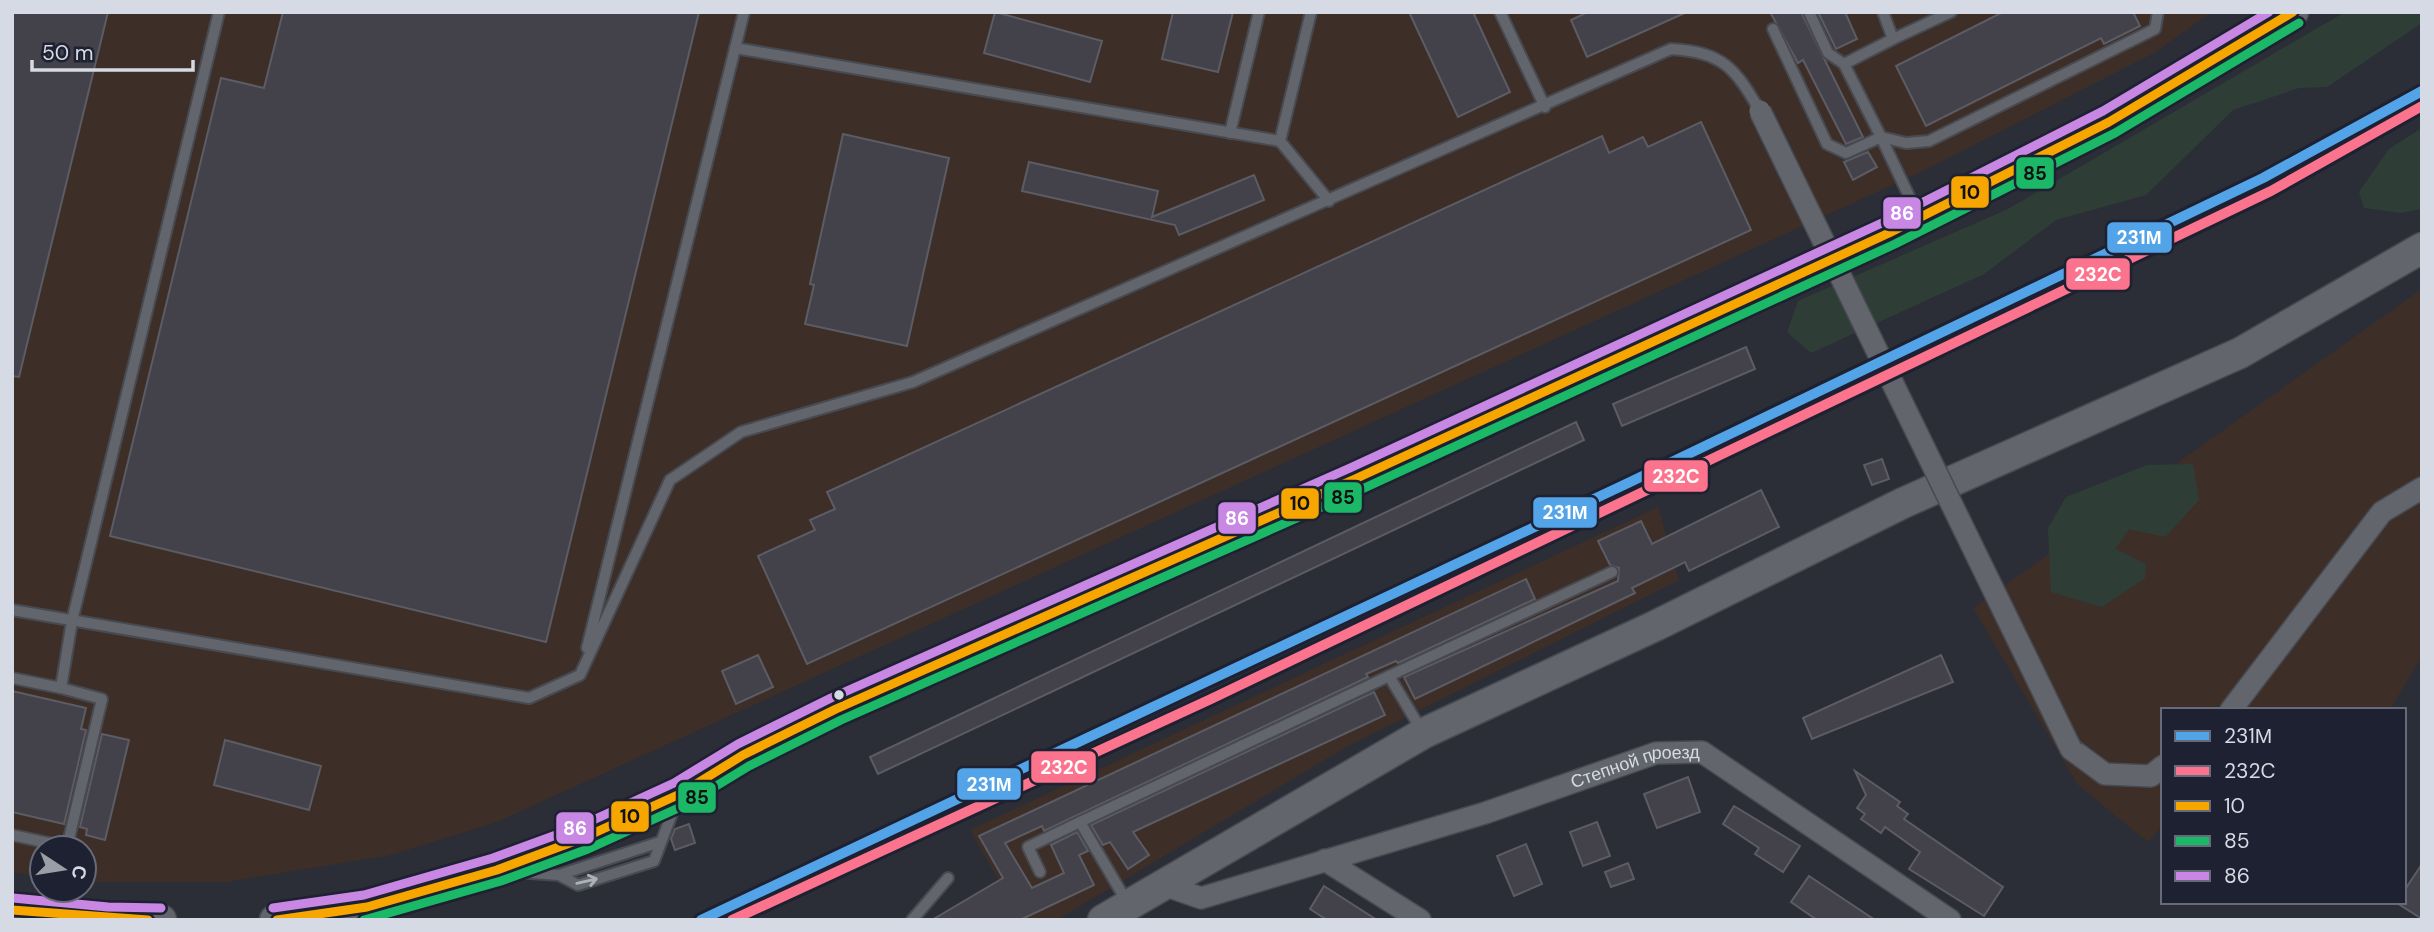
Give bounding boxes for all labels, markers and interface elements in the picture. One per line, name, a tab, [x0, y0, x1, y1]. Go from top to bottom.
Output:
scale bar	[32, 28, 192, 72]
text: 50 m	[42, 39, 93, 67]
line badge: 85	[2015, 156, 2055, 190]
text: 85	[2023, 161, 2047, 186]
line badge: 10	[1950, 175, 1990, 209]
text: 10	[1960, 180, 1980, 205]
line badge: 86	[1882, 196, 1922, 230]
text: 86	[1890, 201, 1914, 226]
line badge: 231М	[2106, 221, 2173, 254]
text: 231М	[2116, 225, 2162, 250]
line badge: 232C	[2065, 257, 2131, 291]
text: 232C	[2074, 262, 2122, 287]
line badge: 232C	[1643, 459, 1709, 493]
text: 232C	[1652, 464, 1700, 489]
line badge: 85	[1323, 481, 1363, 514]
text: 85	[1331, 485, 1355, 510]
line badge: 10	[1280, 487, 1320, 520]
text: 10	[1290, 491, 1310, 516]
line badge: 231М	[1532, 496, 1598, 529]
text: 231М	[1542, 500, 1588, 525]
line badge: 86	[1217, 501, 1257, 535]
text: 86	[1225, 506, 1249, 531]
unlabelled marker	[832, 688, 846, 702]
legend	[2161, 708, 2406, 904]
text: 231М	[2224, 722, 2272, 750]
street label: Степной проезд	[1567, 740, 1700, 794]
line badge: 232C	[1030, 750, 1097, 784]
text: 232C	[1040, 755, 1088, 780]
text: 232C	[2224, 757, 2275, 785]
line badge: 231М	[956, 767, 1022, 801]
text: 231М	[966, 772, 1012, 797]
line badge: 85	[677, 781, 717, 814]
text: 85	[685, 785, 709, 810]
text: 10	[2224, 792, 2245, 820]
line badge: 10	[610, 800, 650, 833]
text: 10	[620, 804, 640, 829]
line badge: 86	[555, 811, 595, 845]
text: 86	[563, 816, 587, 841]
text: 85	[2224, 827, 2250, 855]
north arrow	[28, 834, 98, 904]
text: 86	[2224, 862, 2250, 890]
text: С	[65, 863, 93, 882]
one-way arrow	[575, 874, 598, 888]

